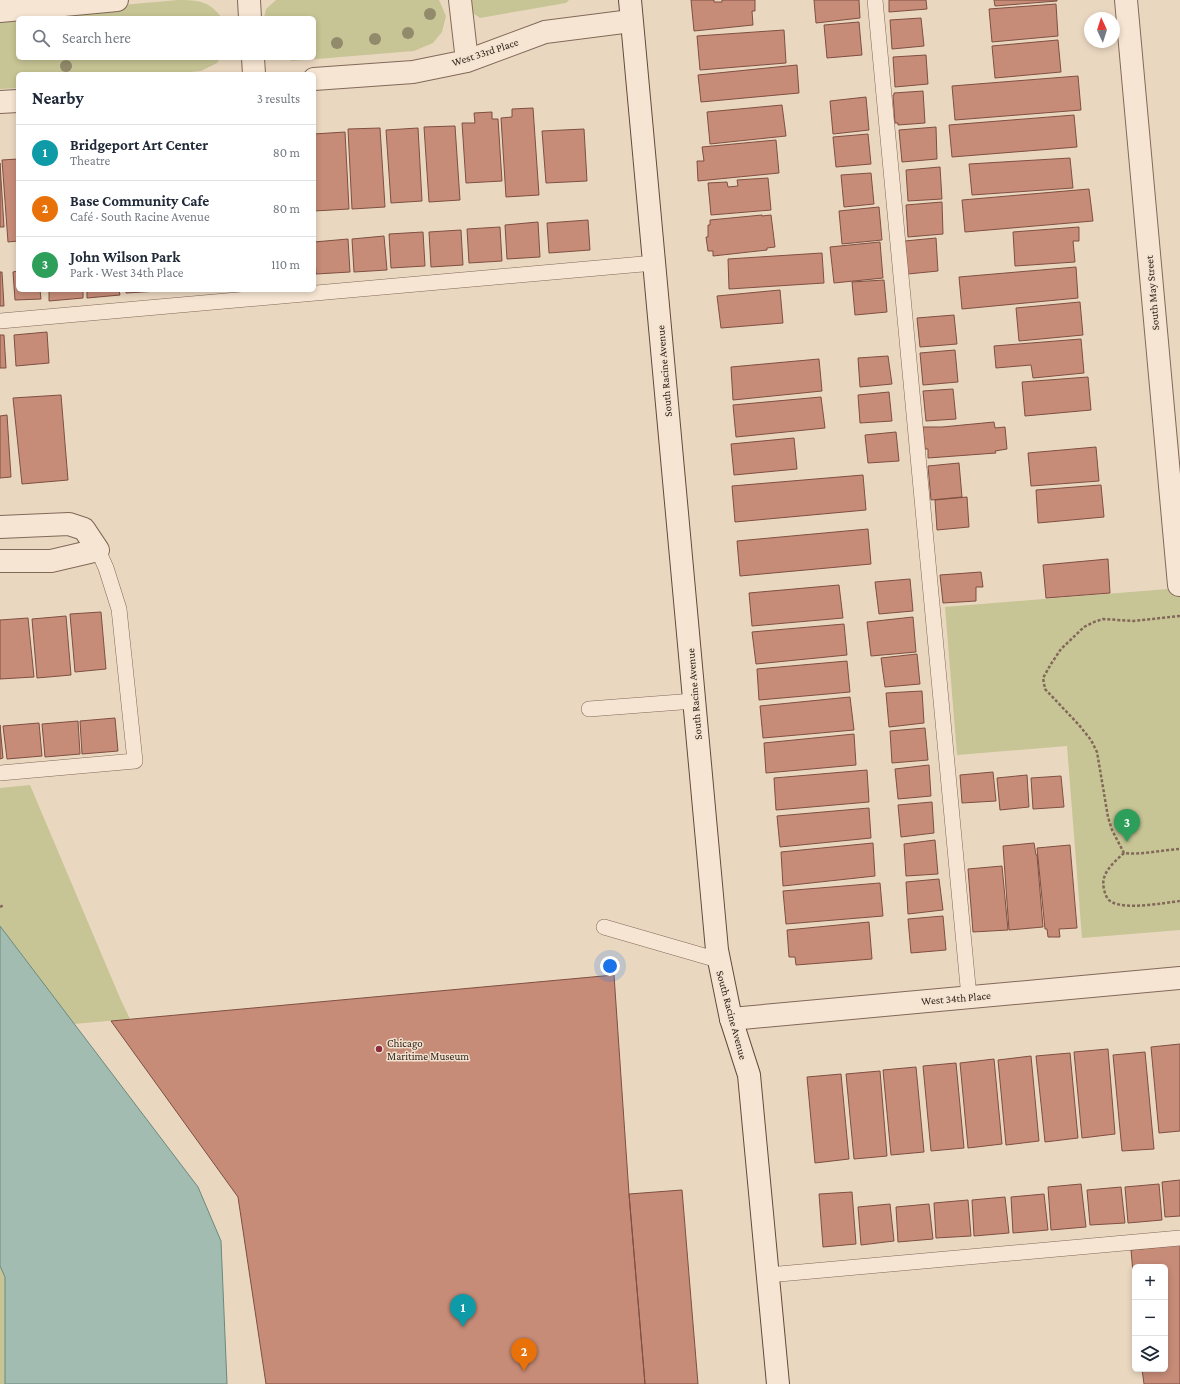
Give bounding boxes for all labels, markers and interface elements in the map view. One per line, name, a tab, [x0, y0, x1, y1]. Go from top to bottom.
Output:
north arrow	[1084, 12, 1120, 48]
search box	[16, 16, 316, 60]
icon: search	[30, 27, 52, 49]
text: Search here	[62, 30, 131, 46]
street label: West 33rd Place	[450, 36, 520, 68]
text: Nearby	[32, 89, 84, 108]
text: 3 results	[257, 91, 300, 106]
text: Bridgeport Art Center	[70, 137, 208, 153]
text: 1	[43, 145, 47, 160]
text: 80 m	[273, 145, 300, 160]
text: Theatre	[70, 153, 110, 168]
text: Base Community Cafe	[70, 193, 209, 209]
text: 2	[42, 201, 48, 216]
text: 80 m	[273, 201, 300, 216]
text: Café · South Racine Avenue	[70, 209, 210, 224]
text: John Wilson Park	[70, 249, 180, 265]
street label: South May Street	[1143, 255, 1162, 331]
text: 3	[42, 257, 48, 272]
text: 110 m	[271, 257, 300, 272]
text: Park · West 34th Place	[70, 265, 184, 280]
street label: South Racine Avenue	[654, 325, 674, 417]
street label: South Racine Avenue	[684, 648, 704, 740]
pin: 3	[1114, 809, 1140, 842]
your location	[600, 956, 620, 976]
street label: South Racine Avenue	[714, 969, 750, 1061]
street label: West 34th Place	[921, 989, 991, 1007]
place label: Chicago Maritime Museum	[387, 1037, 469, 1062]
marker: Chicago Maritime Museum	[374, 1044, 384, 1054]
map controls	[1132, 1264, 1168, 1372]
button: +	[1132, 1264, 1168, 1300]
pin: 1	[450, 1294, 476, 1327]
button: −	[1132, 1300, 1168, 1336]
button: layers	[1132, 1336, 1168, 1372]
pin: 2	[511, 1338, 537, 1371]

